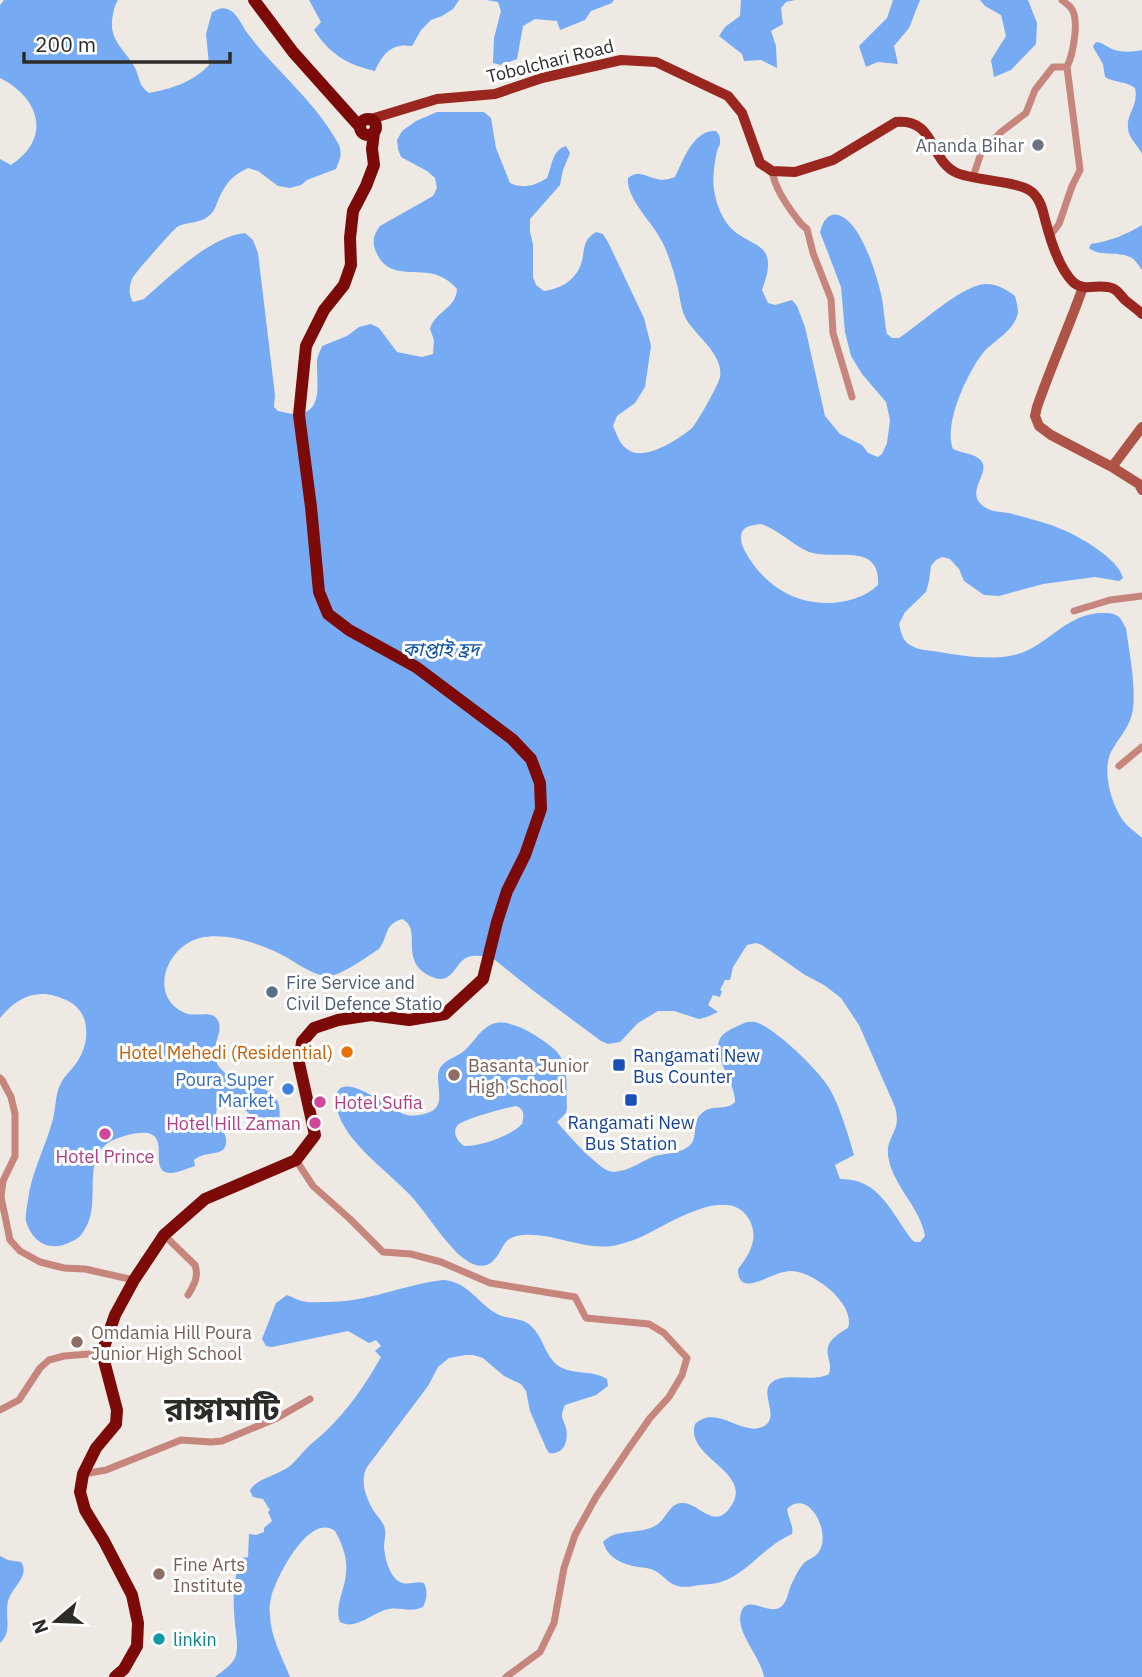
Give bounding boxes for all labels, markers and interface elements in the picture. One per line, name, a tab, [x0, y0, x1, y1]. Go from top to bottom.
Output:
scale bar	[24, 21, 231, 65]
text: 200 m	[35, 30, 96, 58]
street label: Tobolchari Road	[484, 34, 616, 88]
place label: Ananda Bihar	[915, 134, 1024, 157]
marker: Ananda Bihar	[1030, 137, 1046, 153]
water label: কাপ্তাই হ্রদ	[403, 637, 483, 661]
place label: Fire Service and Civil Defence Statio	[286, 971, 442, 1015]
marker: Fire Service and Civil Defence Statio	[264, 984, 280, 1000]
place label: Hotel Mehedi (Residential)	[119, 1041, 333, 1064]
marker: Hotel Mehedi (Residential)	[339, 1044, 355, 1060]
place label: Rangamati New Bus Counter	[633, 1044, 760, 1088]
place label: Basanta Junior High School	[468, 1054, 589, 1098]
marker: Rangamati New Bus Counter	[611, 1057, 627, 1073]
marker: Basanta Junior High School	[446, 1067, 462, 1083]
place label: Poura Super Market	[175, 1068, 274, 1112]
marker: Poura Super Market	[280, 1081, 296, 1097]
place label: Hotel Sufia	[334, 1091, 423, 1114]
marker: Rangamati New Bus Station	[623, 1092, 639, 1108]
marker: Hotel Sufia	[312, 1094, 328, 1110]
place label: Rangamati New Bus Station	[568, 1111, 695, 1155]
place label: Hotel Hill Zaman	[166, 1112, 301, 1135]
marker: Hotel Hill Zaman	[307, 1115, 323, 1131]
marker: Hotel Prince	[97, 1126, 113, 1142]
place label: Hotel Prince	[56, 1145, 155, 1168]
place label: Omdamia Hill Poura Junior High School	[91, 1321, 252, 1365]
marker: Omdamia Hill Poura Junior High School	[69, 1334, 85, 1350]
district label: রাঙ্গামাটি	[163, 1387, 281, 1429]
place label: Fine Arts Institute	[173, 1553, 245, 1597]
marker: Fine Arts Institute	[151, 1566, 167, 1582]
north arrow	[21, 1586, 91, 1656]
text: N	[26, 1616, 54, 1637]
place label: linkin	[173, 1628, 217, 1651]
marker: linkin	[151, 1631, 167, 1647]

